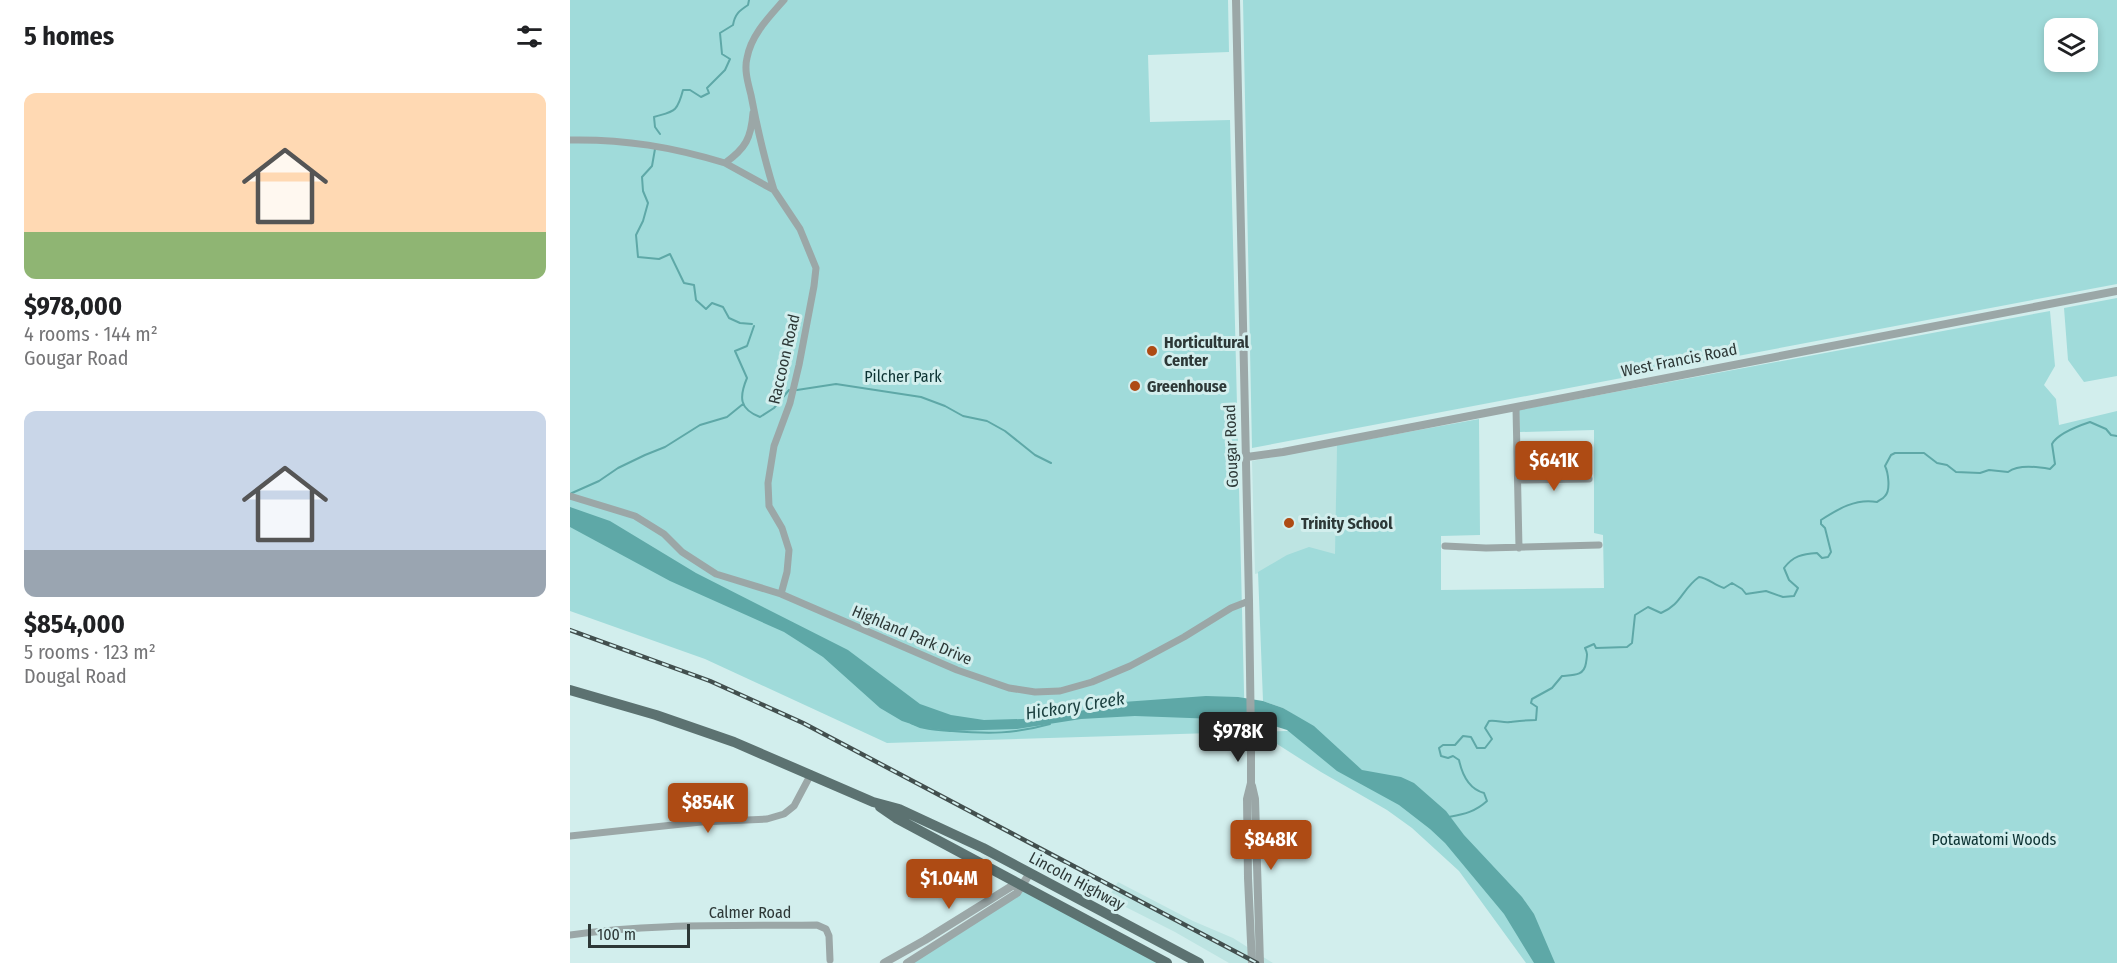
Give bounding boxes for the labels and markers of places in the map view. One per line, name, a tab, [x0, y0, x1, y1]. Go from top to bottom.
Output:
place label: Horticultural Center	[1164, 333, 1249, 370]
marker: Horticultural Center	[1145, 344, 1159, 358]
place label: Greenhouse	[1147, 377, 1227, 396]
marker: Greenhouse	[1128, 379, 1142, 393]
pin: $641K	[1512, 441, 1596, 492]
place label: Trinity School	[1301, 514, 1393, 533]
marker: Trinity School	[1282, 516, 1296, 530]
pin: $978K	[1196, 712, 1280, 763]
pin: $854K	[666, 783, 750, 834]
pin: $848K	[1229, 820, 1313, 871]
pin: $1.04M	[900, 859, 998, 910]

